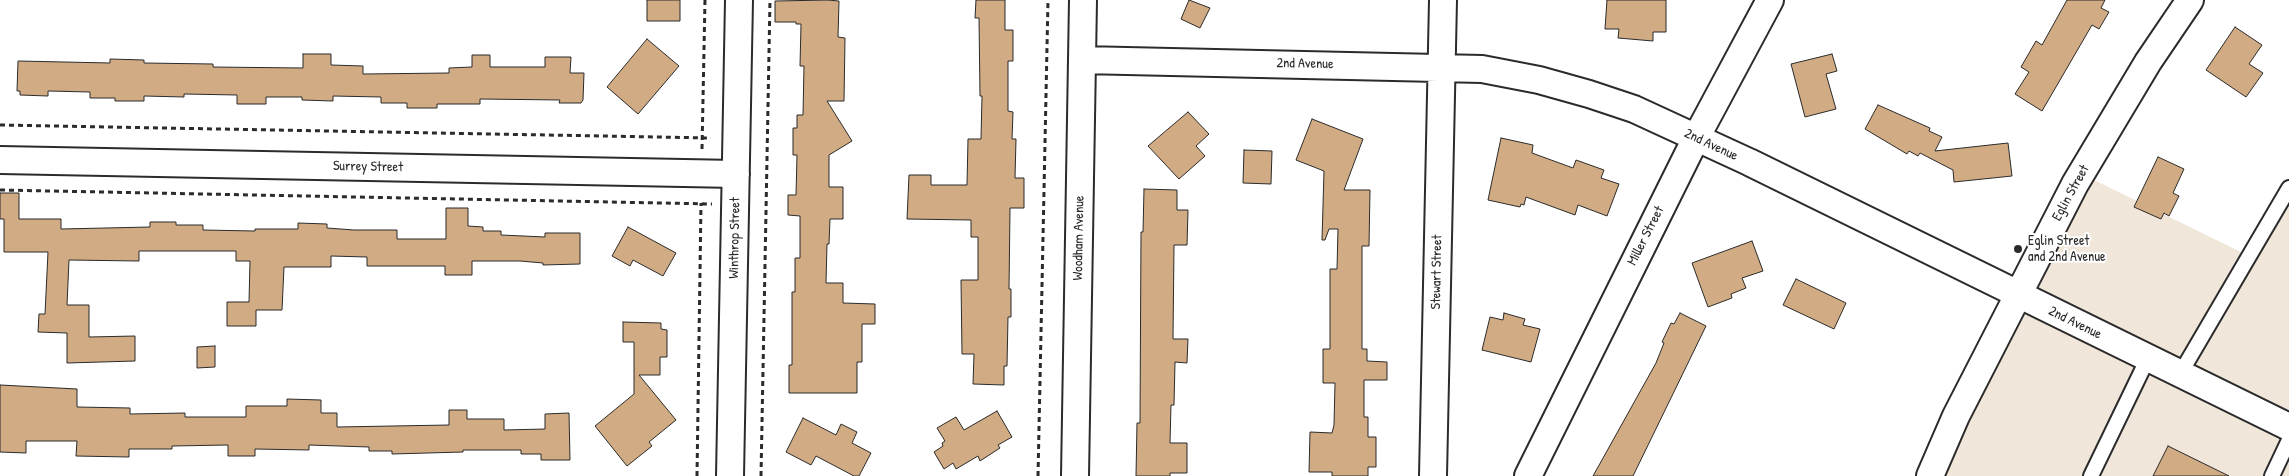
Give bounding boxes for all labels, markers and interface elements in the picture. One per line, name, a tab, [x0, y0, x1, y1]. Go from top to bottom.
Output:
street label: 2nd Avenue	[1276, 55, 1334, 73]
street label: 2nd Avenue	[1682, 125, 1740, 165]
street label: Surrey Street	[333, 158, 403, 176]
street label: Eglin Street	[2049, 162, 2093, 224]
street label: Woodham Avenue	[1070, 195, 1088, 281]
street label: Winthrop Street	[726, 197, 744, 279]
street label: Miller Street	[1624, 204, 1668, 268]
place label: Eglin Street and 2nd Avenue	[2028, 233, 2106, 266]
street label: Stewart Street	[1428, 234, 1446, 310]
marker: Eglin Street and 2nd Avenue	[2012, 243, 2024, 255]
street label: 2nd Avenue	[2046, 303, 2104, 343]

